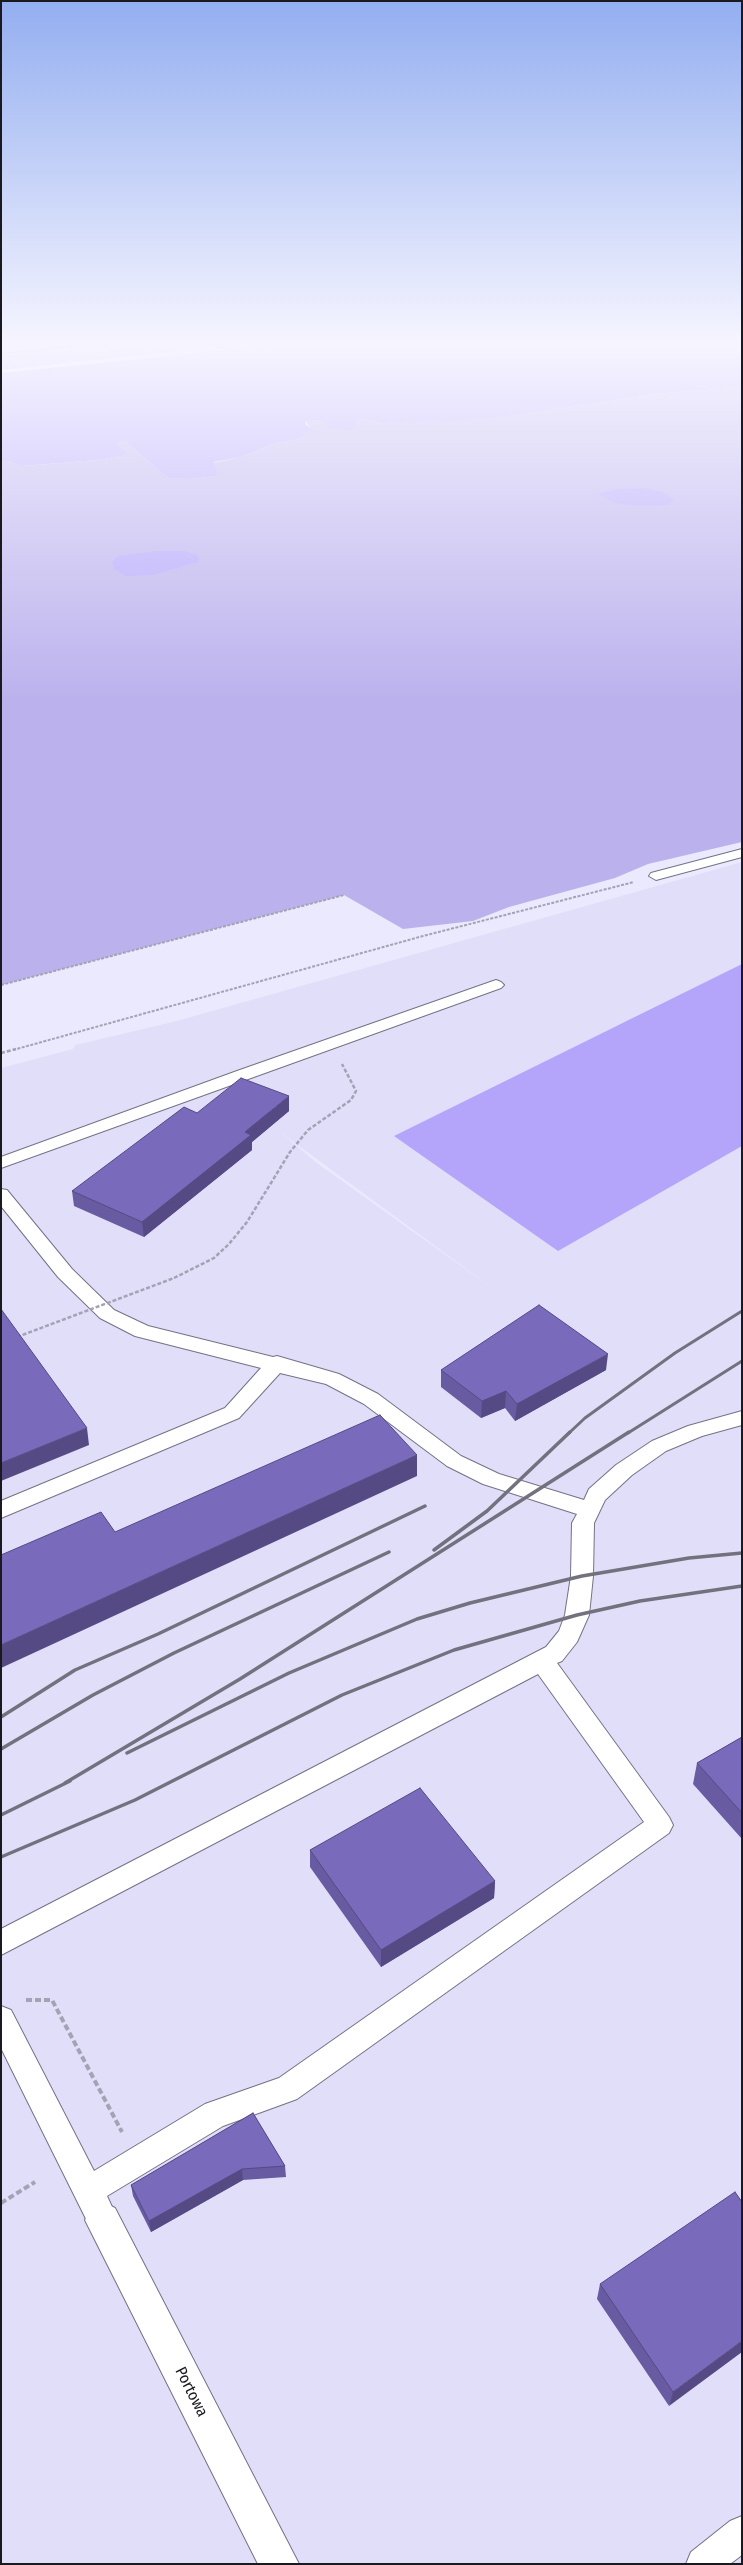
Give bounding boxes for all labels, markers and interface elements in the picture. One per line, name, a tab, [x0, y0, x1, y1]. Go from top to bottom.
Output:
street label: Portowa	[170, 2364, 212, 2420]

